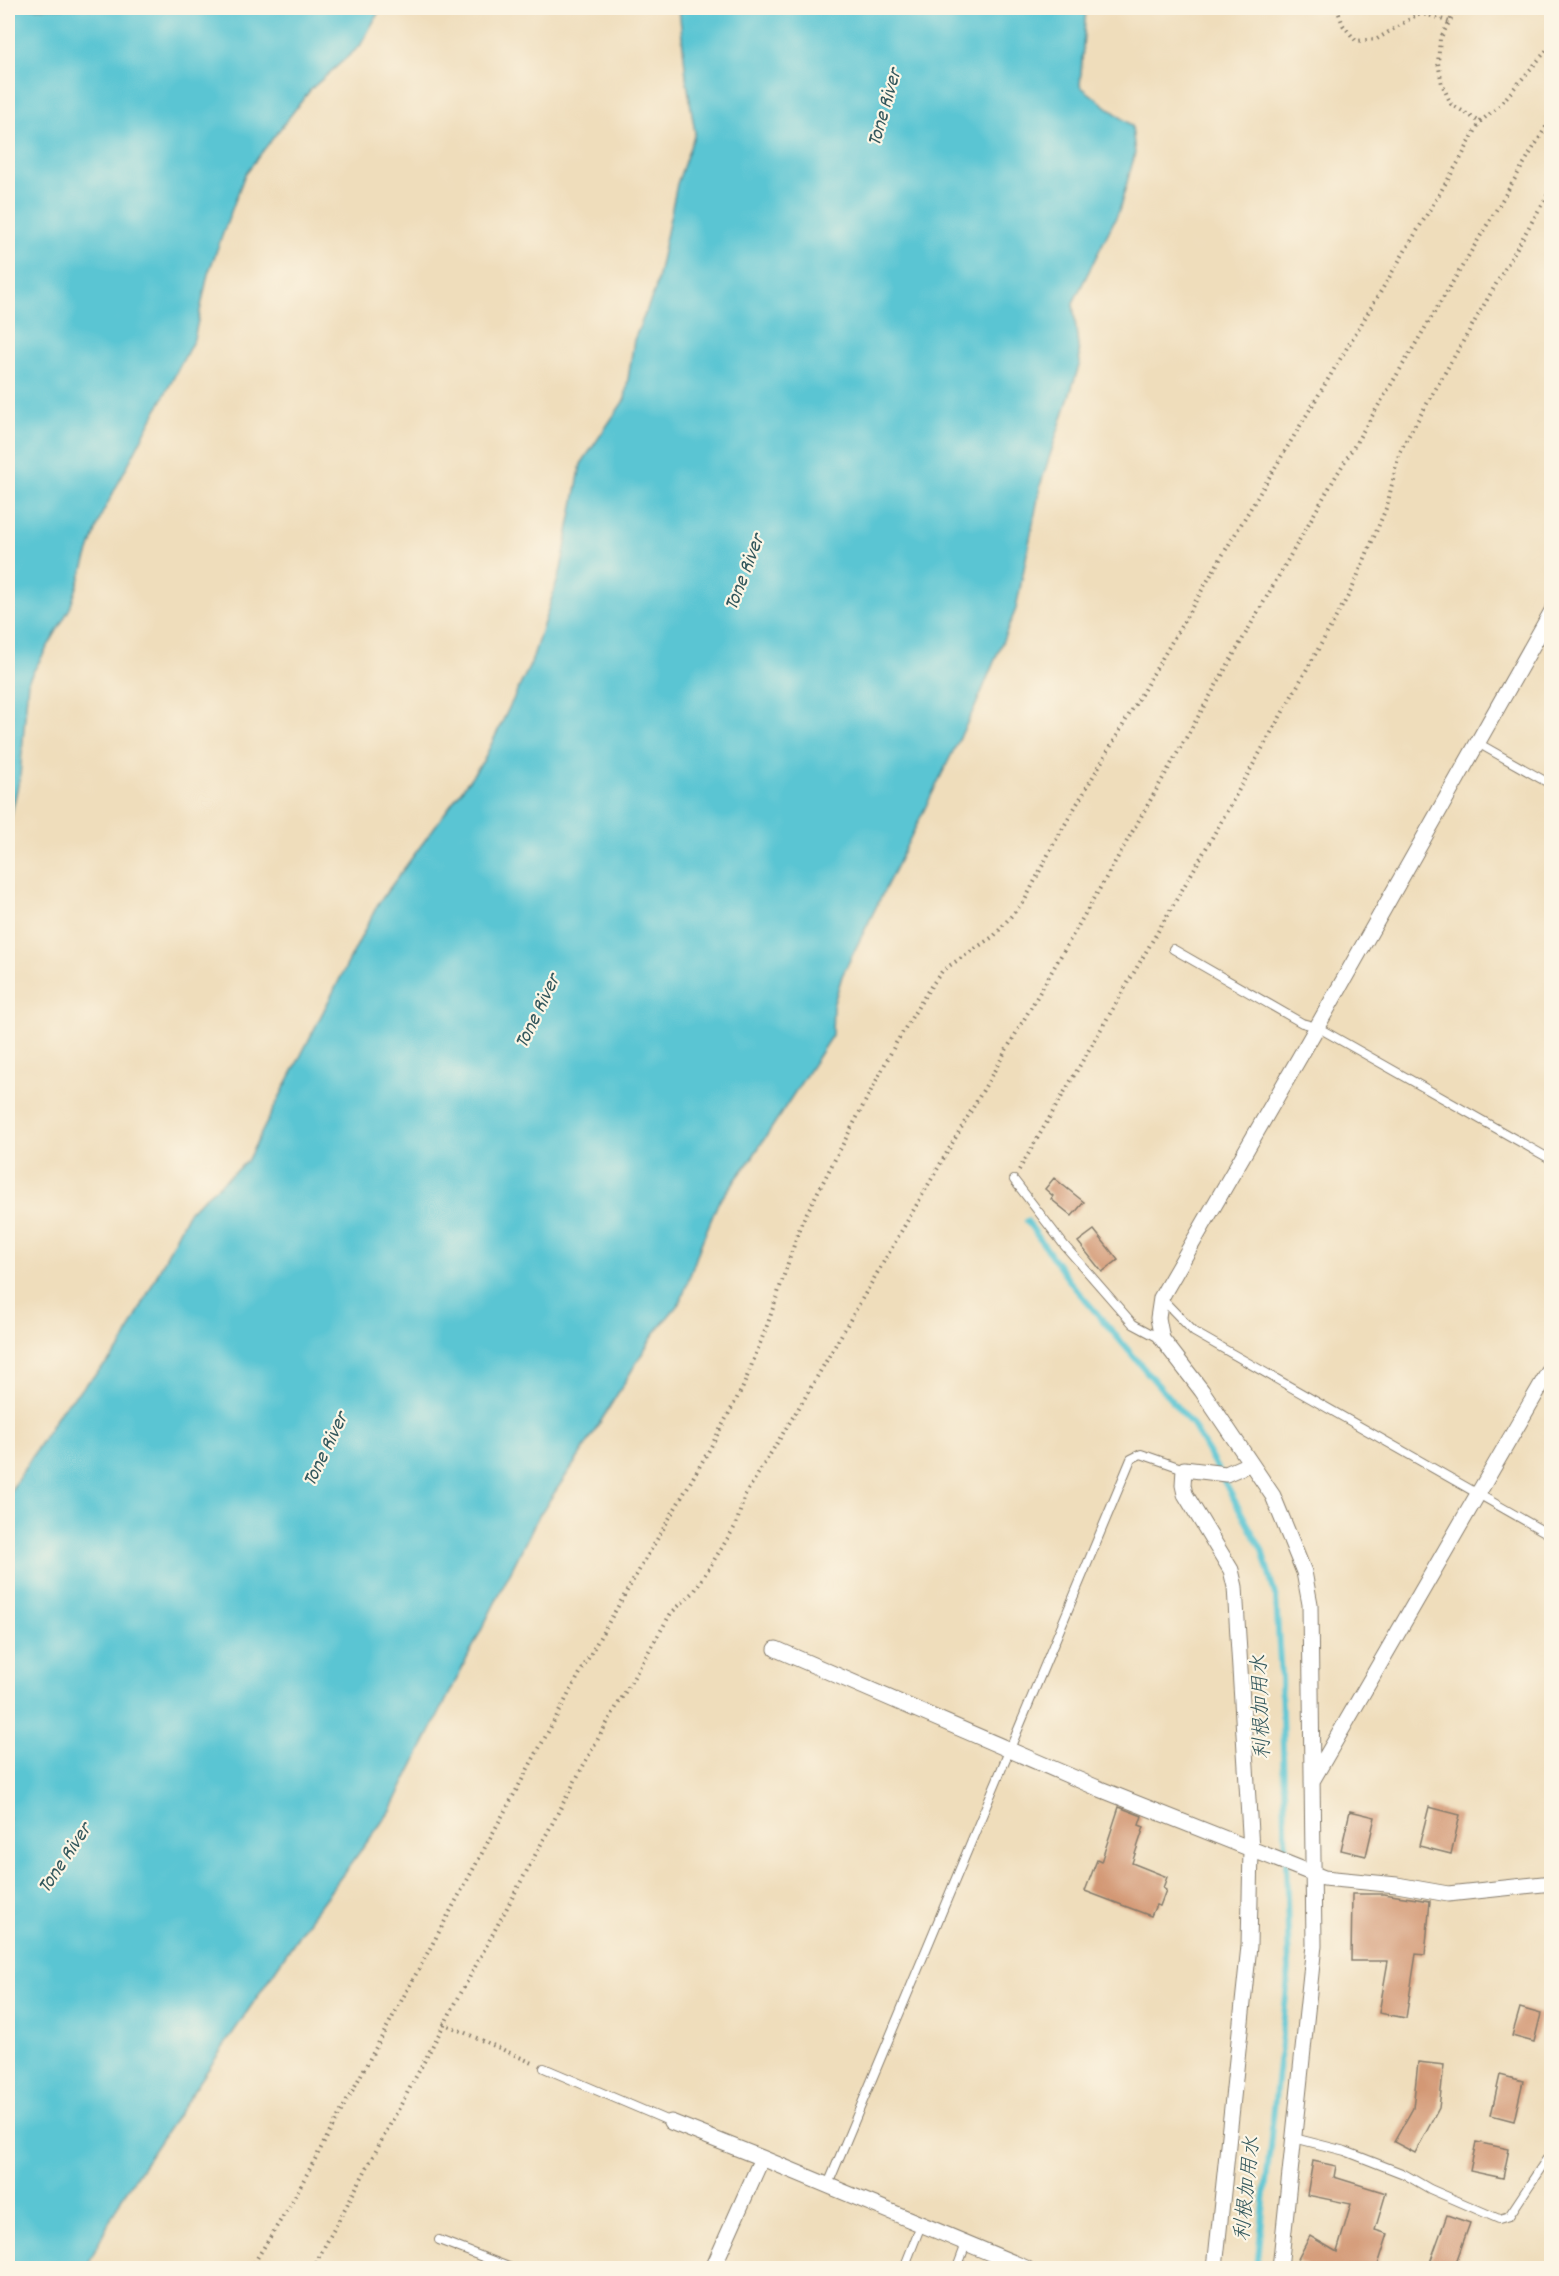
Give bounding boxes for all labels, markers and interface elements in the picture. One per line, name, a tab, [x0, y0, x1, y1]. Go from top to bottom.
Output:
water label: Tone River	[861, 64, 912, 150]
water label: Tone River	[718, 528, 775, 615]
water label: Tone River	[508, 968, 571, 1054]
water label: Tone River	[296, 1406, 359, 1492]
water label: 利根加用水	[1246, 1654, 1280, 1760]
water label: Tone River	[31, 1816, 102, 1900]
water label: 利根加用水	[1229, 2135, 1269, 2243]

